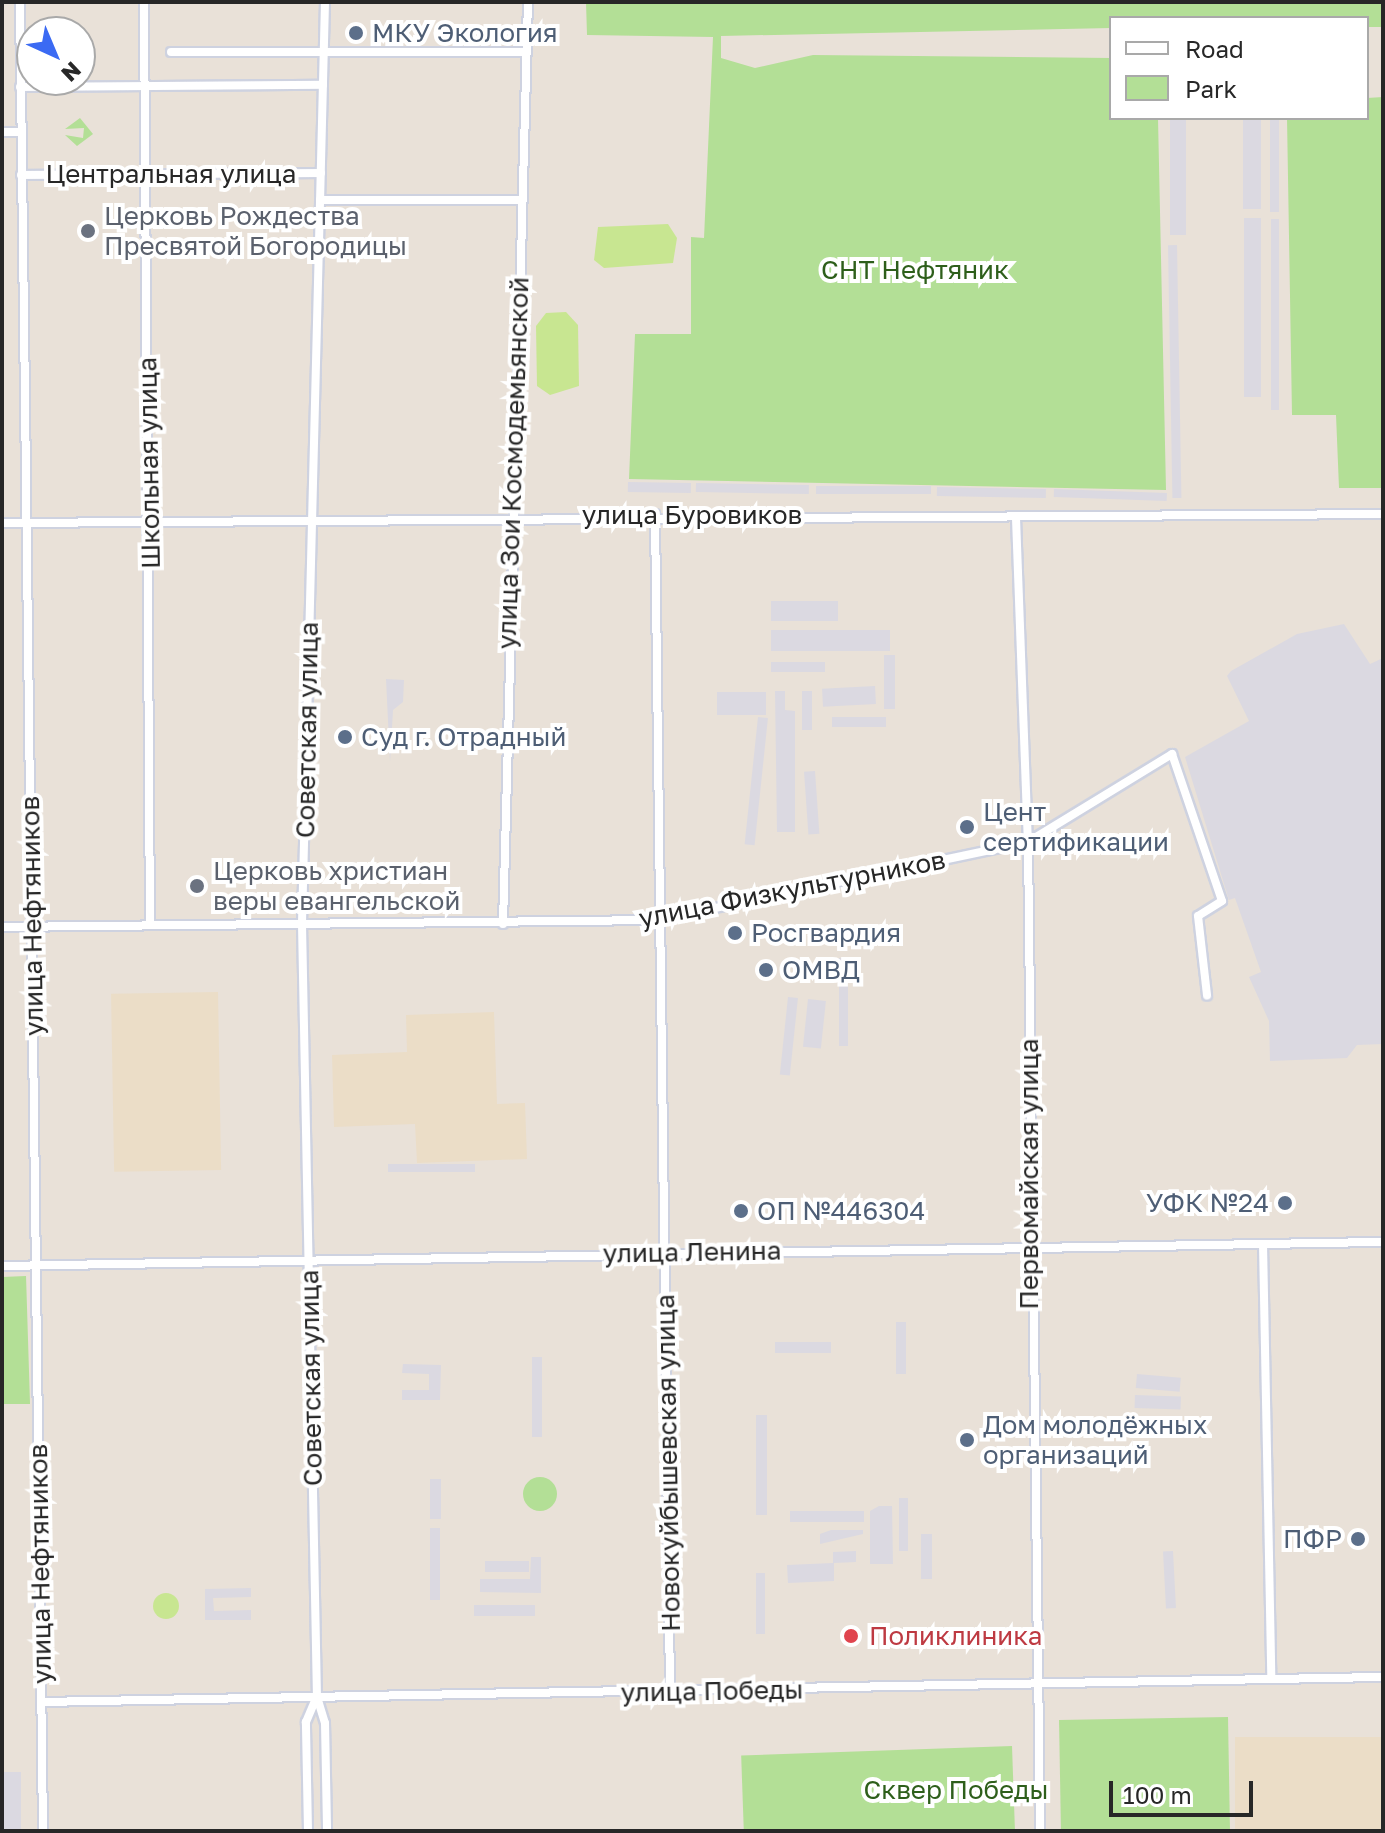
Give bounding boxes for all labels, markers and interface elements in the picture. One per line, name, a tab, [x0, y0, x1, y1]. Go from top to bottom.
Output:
north arrow	[16, 16, 96, 96]
legend	[1109, 16, 1369, 120]
place label: МКУ Экология	[372, 17, 558, 49]
marker: МКУ Экология	[347, 24, 365, 42]
text: Road	[1185, 34, 1244, 63]
text: N	[56, 57, 87, 88]
text: Park	[1185, 74, 1237, 103]
street label: Центральная улица	[46, 158, 296, 190]
place label: Церковь Рождества Пресвятой Богородицы	[104, 200, 407, 262]
marker: Церковь Рождества Пресвятой Богородицы	[79, 222, 97, 240]
park label: СНТ Нефтяник	[821, 254, 1009, 286]
street label: улица Зои Космодемьянской	[491, 276, 535, 650]
street label: Школьная улица	[132, 357, 166, 569]
street label: улица Буровиков	[582, 499, 802, 531]
street label: Советская улица	[290, 622, 324, 838]
place label: Суд г. Отрадный	[361, 721, 566, 753]
marker: Суд г. Отрадный	[336, 728, 354, 746]
street label: улица Нефтяников	[14, 796, 50, 1036]
place label: Цент сертификации	[983, 796, 1169, 858]
marker: Цент сертификации	[958, 818, 976, 836]
street label: улица Физкультурников	[636, 844, 948, 934]
place label: Церковь христиан веры евангельской	[213, 855, 460, 916]
marker: Церковь христиан веры евангельской	[188, 877, 206, 895]
place label: Росгвардия	[751, 917, 901, 949]
marker: Росгвардия	[726, 924, 744, 942]
place label: ОМВД	[782, 954, 860, 986]
marker: ОМВД	[757, 961, 775, 979]
street label: Первомайская улица	[1013, 1038, 1045, 1310]
place label: УФК №24	[1146, 1187, 1269, 1219]
marker: УФК №24	[1276, 1194, 1294, 1212]
place label: ОП №446304	[757, 1195, 925, 1227]
marker: ОП №446304	[732, 1202, 750, 1220]
street label: улица Ленина	[602, 1235, 782, 1269]
street label: Советская улица	[294, 1270, 328, 1486]
street label: Новокуйбышевская улица	[649, 1294, 687, 1632]
place label: Дом молодёжных организаций	[983, 1409, 1207, 1470]
marker: Дом молодёжных организаций	[958, 1431, 976, 1449]
street label: улица Нефтяников	[22, 1444, 58, 1684]
place label: ПФР	[1283, 1523, 1342, 1555]
marker: ПФР	[1349, 1530, 1367, 1548]
place label: Поликлиника	[869, 1620, 1043, 1652]
marker: Поликлиника	[840, 1625, 862, 1647]
street label: улица Победы	[620, 1674, 804, 1708]
scale bar	[1113, 1765, 1257, 1815]
park label: Сквер Победы	[864, 1774, 1048, 1806]
text: 100 m	[1123, 1780, 1192, 1809]

